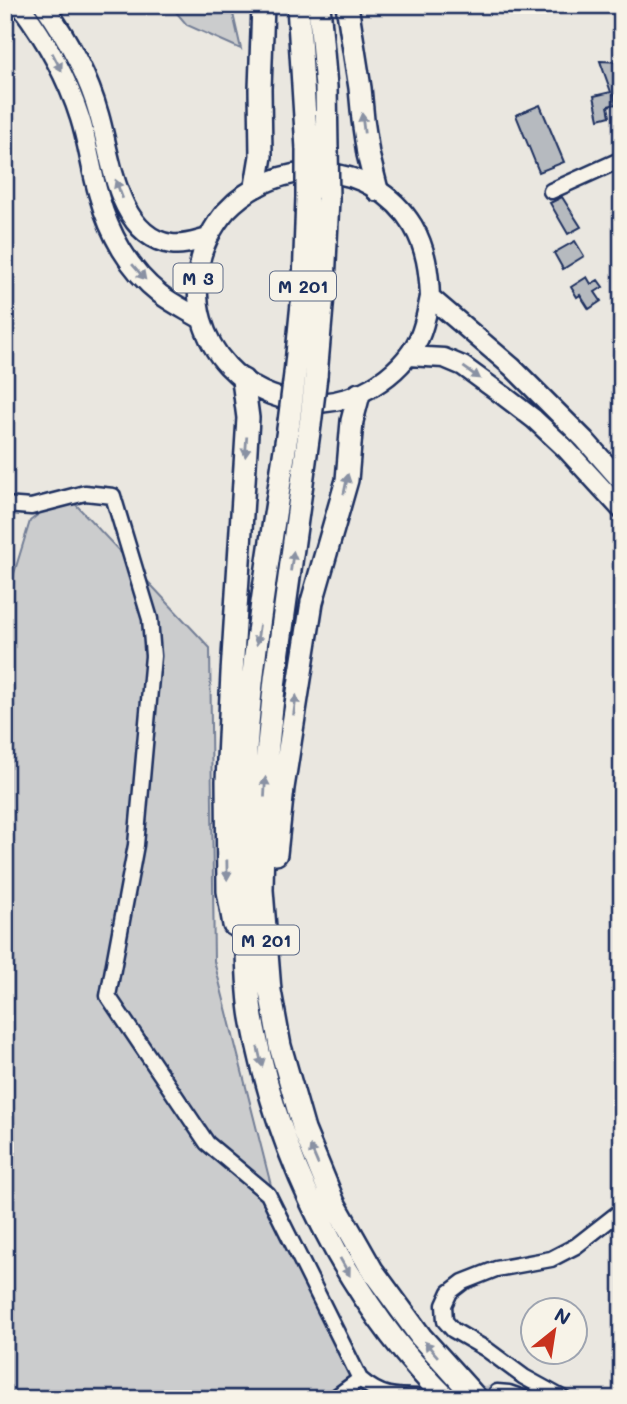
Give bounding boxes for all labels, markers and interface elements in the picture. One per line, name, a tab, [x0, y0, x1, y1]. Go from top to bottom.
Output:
one-way arrow	[51, 53, 63, 72]
one-way arrow	[358, 112, 369, 134]
one-way arrow	[113, 178, 124, 199]
one-way arrow	[131, 263, 147, 281]
road number: M 3	[174, 264, 222, 292]
road number: M 201	[270, 272, 336, 300]
one-way arrow	[463, 366, 481, 380]
one-way arrow	[241, 437, 252, 459]
one-way arrow	[340, 473, 351, 495]
one-way arrow	[286, 550, 297, 572]
one-way arrow	[252, 624, 263, 646]
one-way arrow	[290, 694, 301, 716]
one-way arrow	[259, 776, 270, 798]
one-way arrow	[221, 860, 233, 882]
road number: M 201	[233, 925, 299, 954]
one-way arrow	[255, 1046, 266, 1068]
one-way arrow	[308, 1145, 320, 1165]
one-way arrow	[339, 1257, 351, 1276]
north arrow	[518, 1296, 588, 1366]
text: N	[550, 1301, 575, 1330]
one-way arrow	[424, 1340, 439, 1357]

